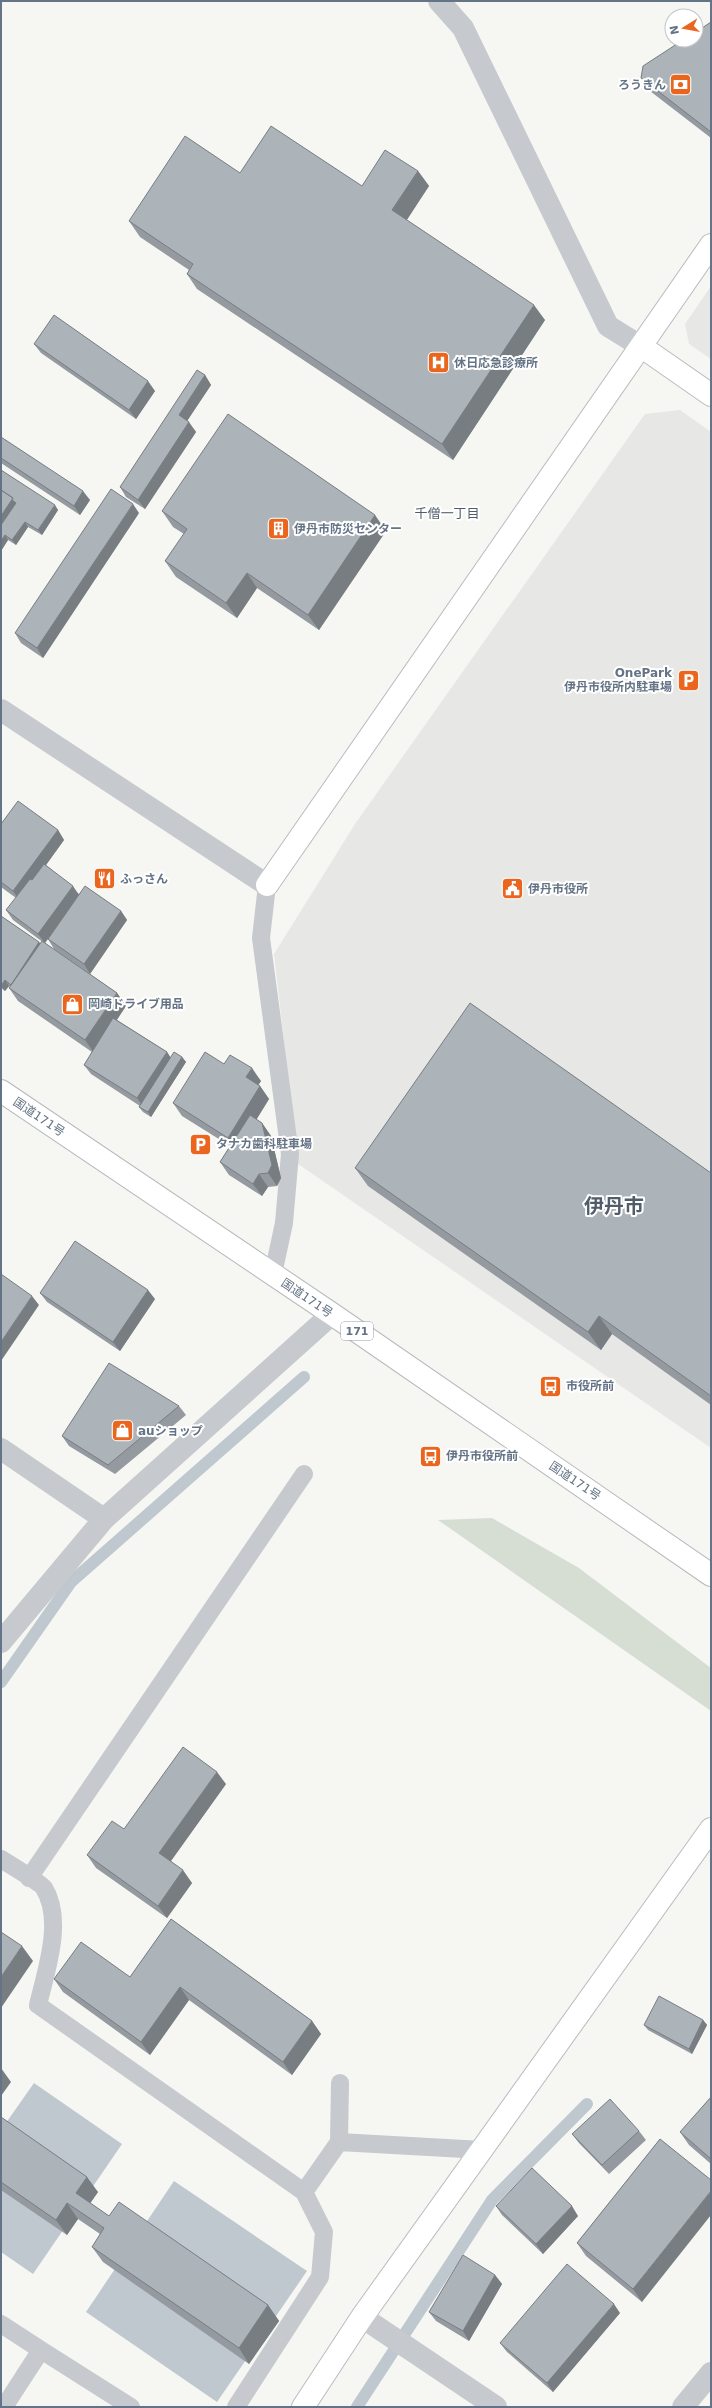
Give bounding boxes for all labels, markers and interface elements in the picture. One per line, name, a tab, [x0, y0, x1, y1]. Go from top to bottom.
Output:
north arrow	[664, 8, 704, 48]
text: N	[667, 24, 682, 36]
bank icon: ろうきん	[668, 72, 694, 98]
place label: ろうきん	[618, 78, 666, 92]
hospital icon: 休日応急診療所	[426, 350, 452, 376]
place label: 休日応急診療所	[454, 356, 538, 370]
district label: 千僧一丁目	[414, 506, 480, 521]
building icon: 伊丹市防災センター	[266, 516, 292, 542]
place label: 伊丹市防災センター	[294, 522, 402, 536]
place label: OnePark 伊丹市役所内駐車場	[564, 666, 673, 694]
parking icon: OnePark 伊丹市役所内駐車場	[675, 667, 701, 693]
restaurant icon: ふっさん	[92, 866, 118, 892]
place label: ふっさん	[120, 872, 168, 886]
public building icon: 伊丹市役所	[500, 876, 526, 902]
place label: 伊丹市役所	[528, 882, 588, 896]
shop icon: 岡崎ドライブ用品	[59, 991, 85, 1017]
place label: 岡崎ドライブ用品	[88, 997, 184, 1011]
street label: 国道171号	[11, 1095, 67, 1139]
parking icon: タナカ歯科駐車場	[188, 1131, 214, 1157]
place label: タナカ歯科駐車場	[216, 1137, 312, 1151]
district label: 伊丹市	[584, 1194, 644, 1218]
street label: 国道171号	[279, 1276, 335, 1320]
road number: 171	[341, 1322, 373, 1340]
bus stop icon: 市役所前	[537, 1373, 563, 1399]
place label: 市役所前	[566, 1379, 614, 1393]
shop icon: auショップ	[110, 1418, 136, 1444]
place label: auショップ	[138, 1424, 203, 1438]
bus stop icon: 伊丹市役所前	[417, 1443, 443, 1469]
place label: 伊丹市役所前	[446, 1449, 518, 1463]
street label: 国道171号	[547, 1459, 603, 1503]

